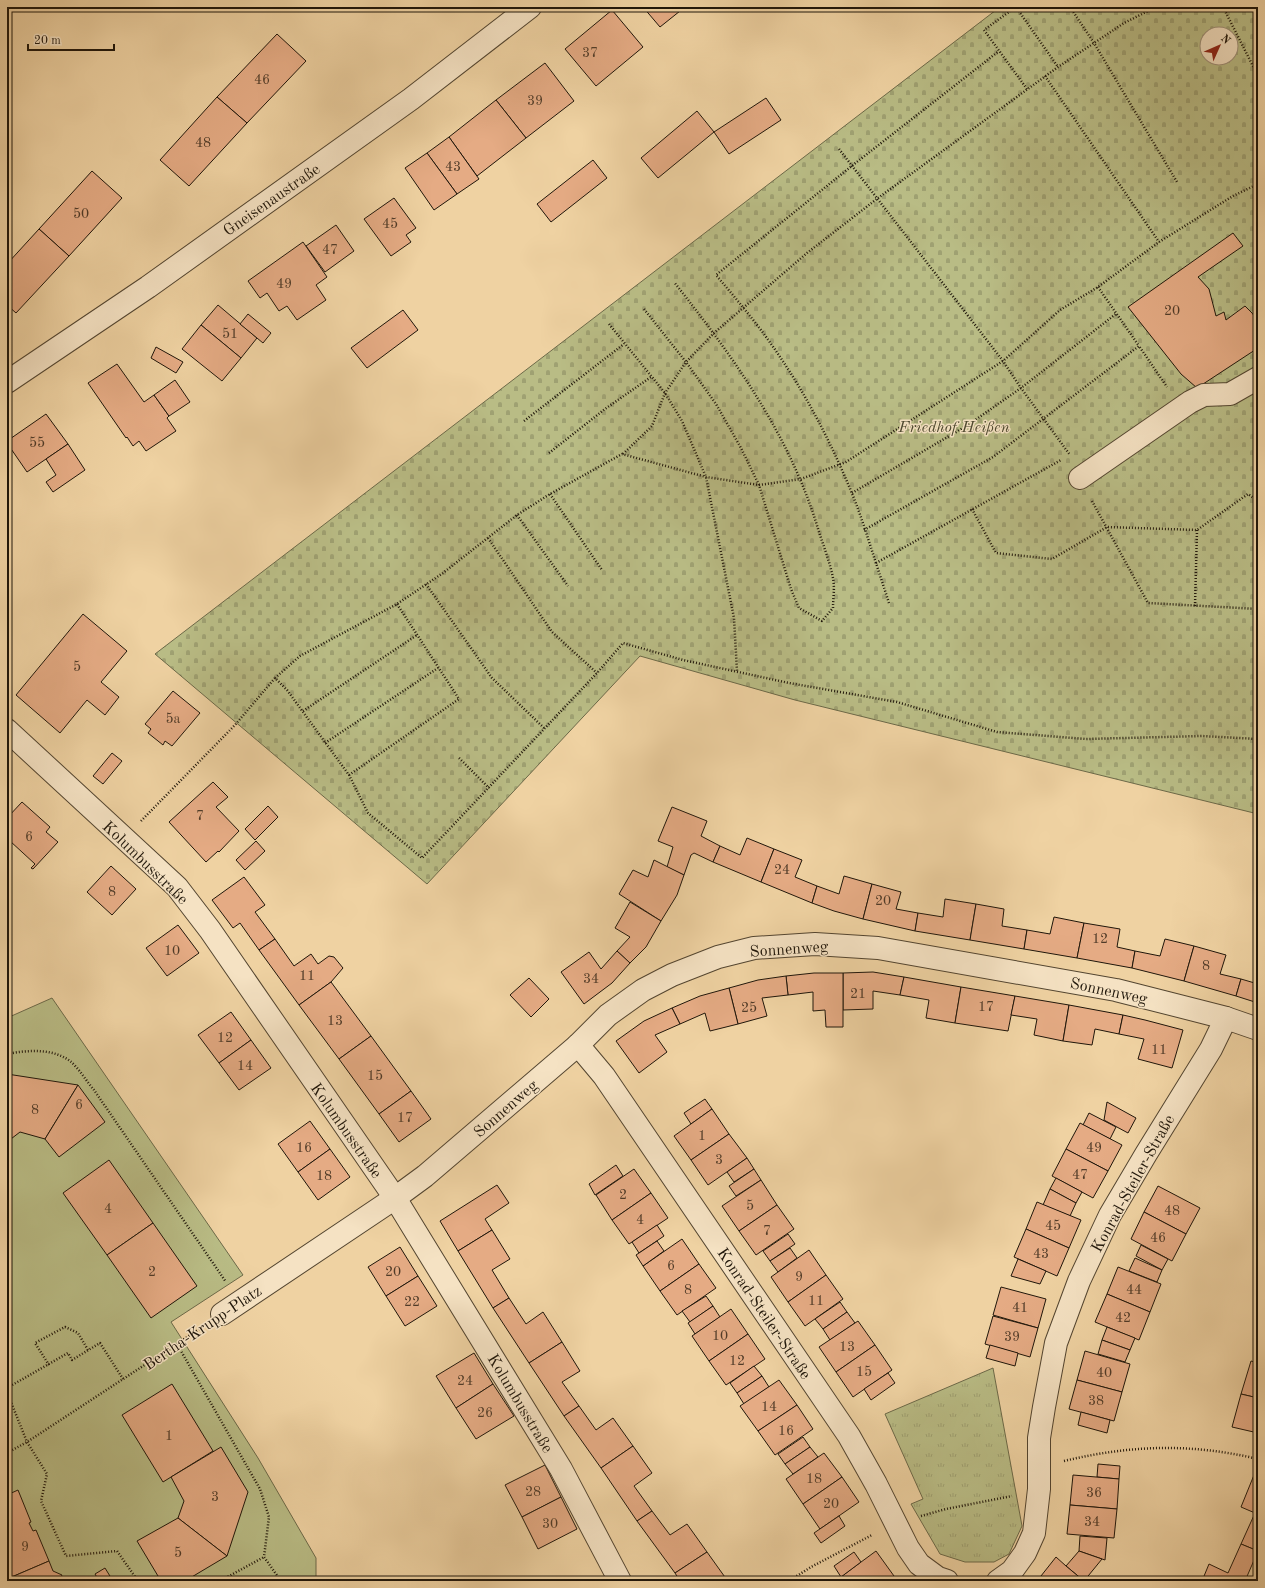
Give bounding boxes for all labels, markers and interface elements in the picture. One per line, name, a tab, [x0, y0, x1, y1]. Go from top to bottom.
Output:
scale bar	[28, 26, 114, 52]
north arrow	[1199, 26, 1239, 66]
text: N	[1218, 33, 1232, 47]
text: 20 m	[34, 35, 61, 47]
house number: 37	[582, 46, 598, 60]
house number: 46	[254, 73, 270, 87]
house number: 39	[527, 94, 543, 108]
house number: 48	[195, 136, 211, 150]
house number: 43	[445, 160, 461, 174]
street label: Gneisenaustraße	[221, 161, 323, 240]
house number: 50	[73, 207, 89, 221]
house number: 45	[382, 217, 398, 231]
house number: 47	[322, 243, 338, 257]
house number: 49	[276, 277, 292, 291]
house number: 20	[1164, 304, 1180, 318]
house number: 51	[222, 327, 238, 341]
park label: Friedhof Heißen	[897, 420, 1010, 436]
house number: 55	[29, 436, 45, 450]
house number: 5	[73, 660, 81, 674]
house number: 5a	[165, 712, 181, 726]
house number: 7	[196, 809, 204, 823]
street label: Kolumbusstraße	[99, 819, 190, 908]
house number: 6	[25, 830, 33, 844]
house number: 24	[774, 863, 790, 877]
house number: 8	[108, 885, 116, 899]
house number: 20	[875, 894, 891, 908]
house number: 12	[1092, 932, 1108, 946]
street label: Sonnenweg	[749, 939, 829, 961]
house number: 10	[164, 944, 180, 958]
house number: 8	[1202, 959, 1210, 973]
house number: 11	[299, 969, 315, 983]
house number: 34	[583, 972, 599, 986]
street label: Sonnenweg	[1068, 976, 1149, 1008]
house number: 21	[850, 987, 866, 1001]
house number: 17	[978, 1000, 994, 1014]
house number: 25	[741, 1001, 757, 1015]
house number: 13	[327, 1014, 343, 1028]
house number: 12	[217, 1031, 233, 1045]
house number: 11	[1151, 1043, 1167, 1057]
house number: 14	[237, 1059, 253, 1073]
house number: 15	[367, 1069, 383, 1083]
street label: Sonnenweg	[471, 1077, 542, 1141]
street label: Kolumbusstraße	[307, 1081, 384, 1182]
house number: 6	[75, 1098, 83, 1112]
house number: 8	[31, 1103, 39, 1117]
house number: 17	[397, 1111, 413, 1125]
street label: Konrad-Steiler-Straße	[1089, 1113, 1178, 1255]
house number: 1	[698, 1129, 706, 1143]
house number: 16	[296, 1141, 312, 1155]
house number: 49	[1086, 1141, 1102, 1155]
house number: 3	[715, 1153, 723, 1167]
house number: 47	[1072, 1168, 1088, 1182]
house number: 18	[316, 1169, 332, 1183]
house number: 2	[619, 1188, 627, 1202]
house number: 5	[746, 1199, 754, 1213]
house number: 4	[104, 1202, 112, 1216]
house number: 48	[1164, 1204, 1180, 1218]
house number: 4	[636, 1213, 644, 1227]
house number: 45	[1045, 1219, 1061, 1233]
house number: 7	[763, 1224, 771, 1238]
house number: 46	[1150, 1231, 1166, 1245]
street label: Konrad-Steiler-Straße	[714, 1246, 813, 1383]
house number: 43	[1033, 1247, 1049, 1261]
house number: 6	[667, 1259, 675, 1273]
house number: 2	[148, 1265, 156, 1279]
house number: 20	[385, 1265, 401, 1279]
house number: 9	[795, 1270, 803, 1284]
street label: Bertha-Krupp-Platz	[141, 1283, 265, 1374]
house number: 8	[684, 1283, 692, 1297]
house number: 44	[1126, 1283, 1142, 1297]
house number: 11	[808, 1294, 824, 1308]
house number: 22	[404, 1295, 420, 1309]
house number: 41	[1012, 1301, 1028, 1315]
house number: 42	[1115, 1311, 1131, 1325]
house number: 10	[712, 1329, 728, 1343]
house number: 39	[1004, 1330, 1020, 1344]
house number: 13	[839, 1340, 855, 1354]
street label: Kolumbusstraße	[484, 1352, 555, 1456]
house number: 12	[729, 1354, 745, 1368]
house number: 15	[856, 1365, 872, 1379]
house number: 40	[1096, 1366, 1112, 1380]
house number: 24	[457, 1374, 473, 1388]
house number: 38	[1088, 1394, 1104, 1408]
house number: 14	[761, 1400, 777, 1414]
house number: 26	[477, 1406, 493, 1420]
house number: 16	[778, 1424, 794, 1438]
house number: 1	[165, 1429, 173, 1443]
house number: 18	[806, 1472, 822, 1486]
house number: 28	[525, 1485, 541, 1499]
house number: 36	[1086, 1486, 1102, 1500]
house number: 3	[211, 1490, 219, 1504]
house number: 20	[823, 1497, 839, 1511]
house number: 34	[1084, 1515, 1100, 1529]
house number: 30	[542, 1517, 558, 1531]
house number: 9	[21, 1540, 29, 1554]
house number: 5	[174, 1546, 182, 1560]

